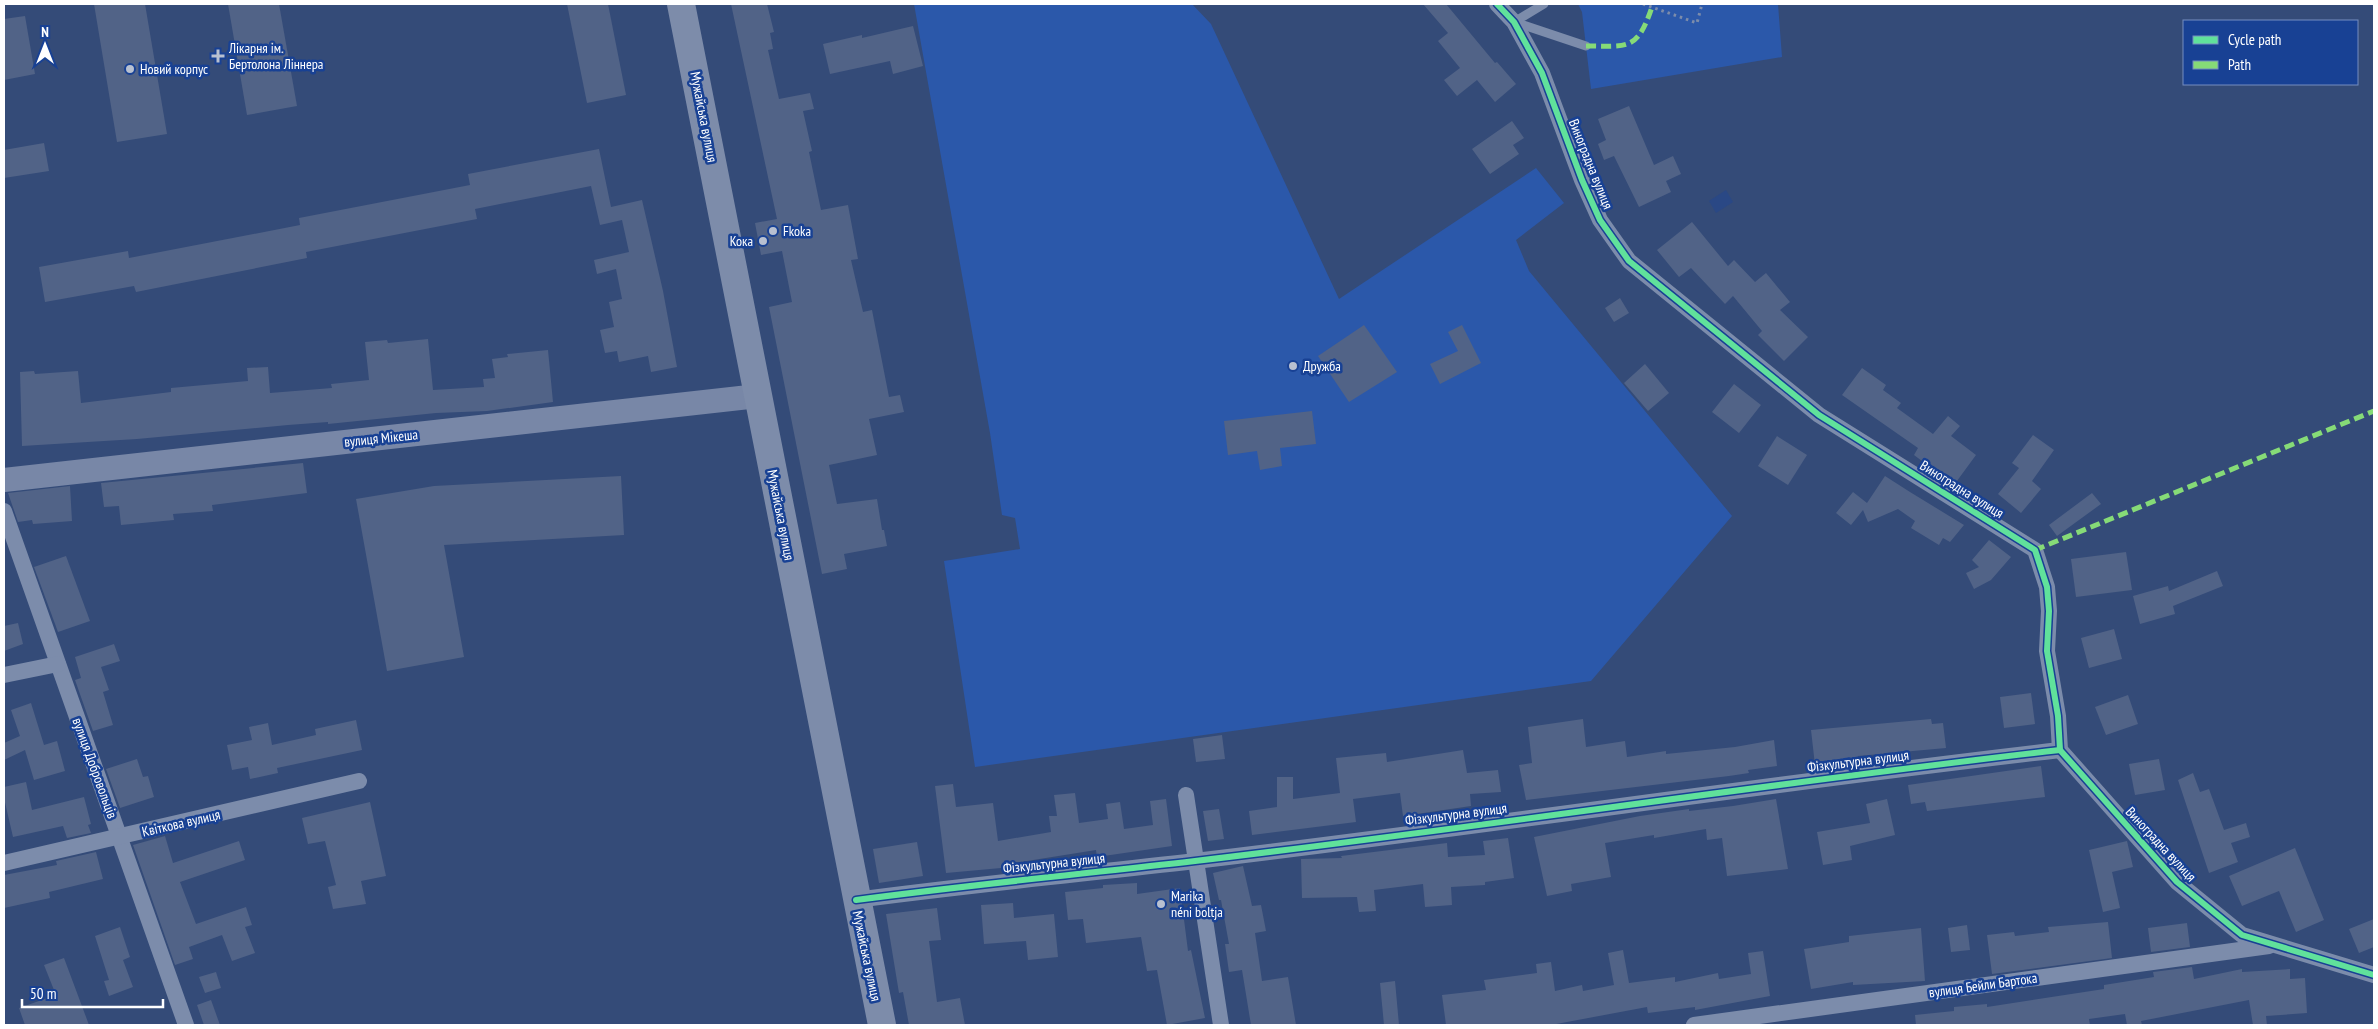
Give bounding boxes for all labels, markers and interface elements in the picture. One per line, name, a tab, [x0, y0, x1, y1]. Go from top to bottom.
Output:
north arrow	[20, 20, 70, 70]
legend	[2183, 20, 2358, 85]
text: N	[41, 23, 49, 41]
text: Cycle path	[2228, 30, 2281, 49]
place label: Лікарня ім. Бертолона Ліннера	[228, 39, 323, 73]
marker: Лікарня ім. Бертолона Ліннера	[211, 49, 225, 63]
text: Path	[2228, 55, 2251, 74]
place label: Новий корпус	[140, 60, 208, 78]
marker: Новий корпус	[124, 63, 136, 75]
street label: Мужайська вулиця	[686, 70, 722, 164]
street label: Виноградна вулиця	[1565, 116, 1617, 212]
place label: Fkoka	[783, 222, 811, 240]
marker: Fkoka	[767, 225, 779, 237]
place label: Кока	[730, 232, 753, 250]
marker: Кока	[757, 235, 769, 247]
place label: Дружба	[1303, 357, 1341, 375]
marker: Дружба	[1287, 360, 1299, 372]
street label: вулиця Мікеша	[343, 425, 419, 451]
street label: Виноградна вулиця	[1917, 456, 2007, 522]
street label: Мужайська вулиця	[763, 468, 799, 562]
street label: вулиця Добровольців	[68, 715, 122, 821]
street label: Фізкультурна вулиця	[1806, 746, 1910, 776]
street label: Фізкультурна вулиця	[1404, 799, 1508, 829]
street label: Виноградна вулиця	[2122, 803, 2200, 885]
street label: Квіткова вулиця	[140, 805, 222, 841]
street label: Фізкультурна вулиця	[1002, 849, 1106, 877]
place label: Marika néni boltja	[1171, 887, 1223, 921]
marker: Marika néni boltja	[1155, 898, 1167, 910]
street label: Мужайська вулиця	[849, 909, 885, 1003]
street label: вулиця Бейли Бартока	[1928, 968, 2038, 1002]
scale bar	[22, 976, 164, 1008]
text: 50 m	[30, 984, 56, 1003]

